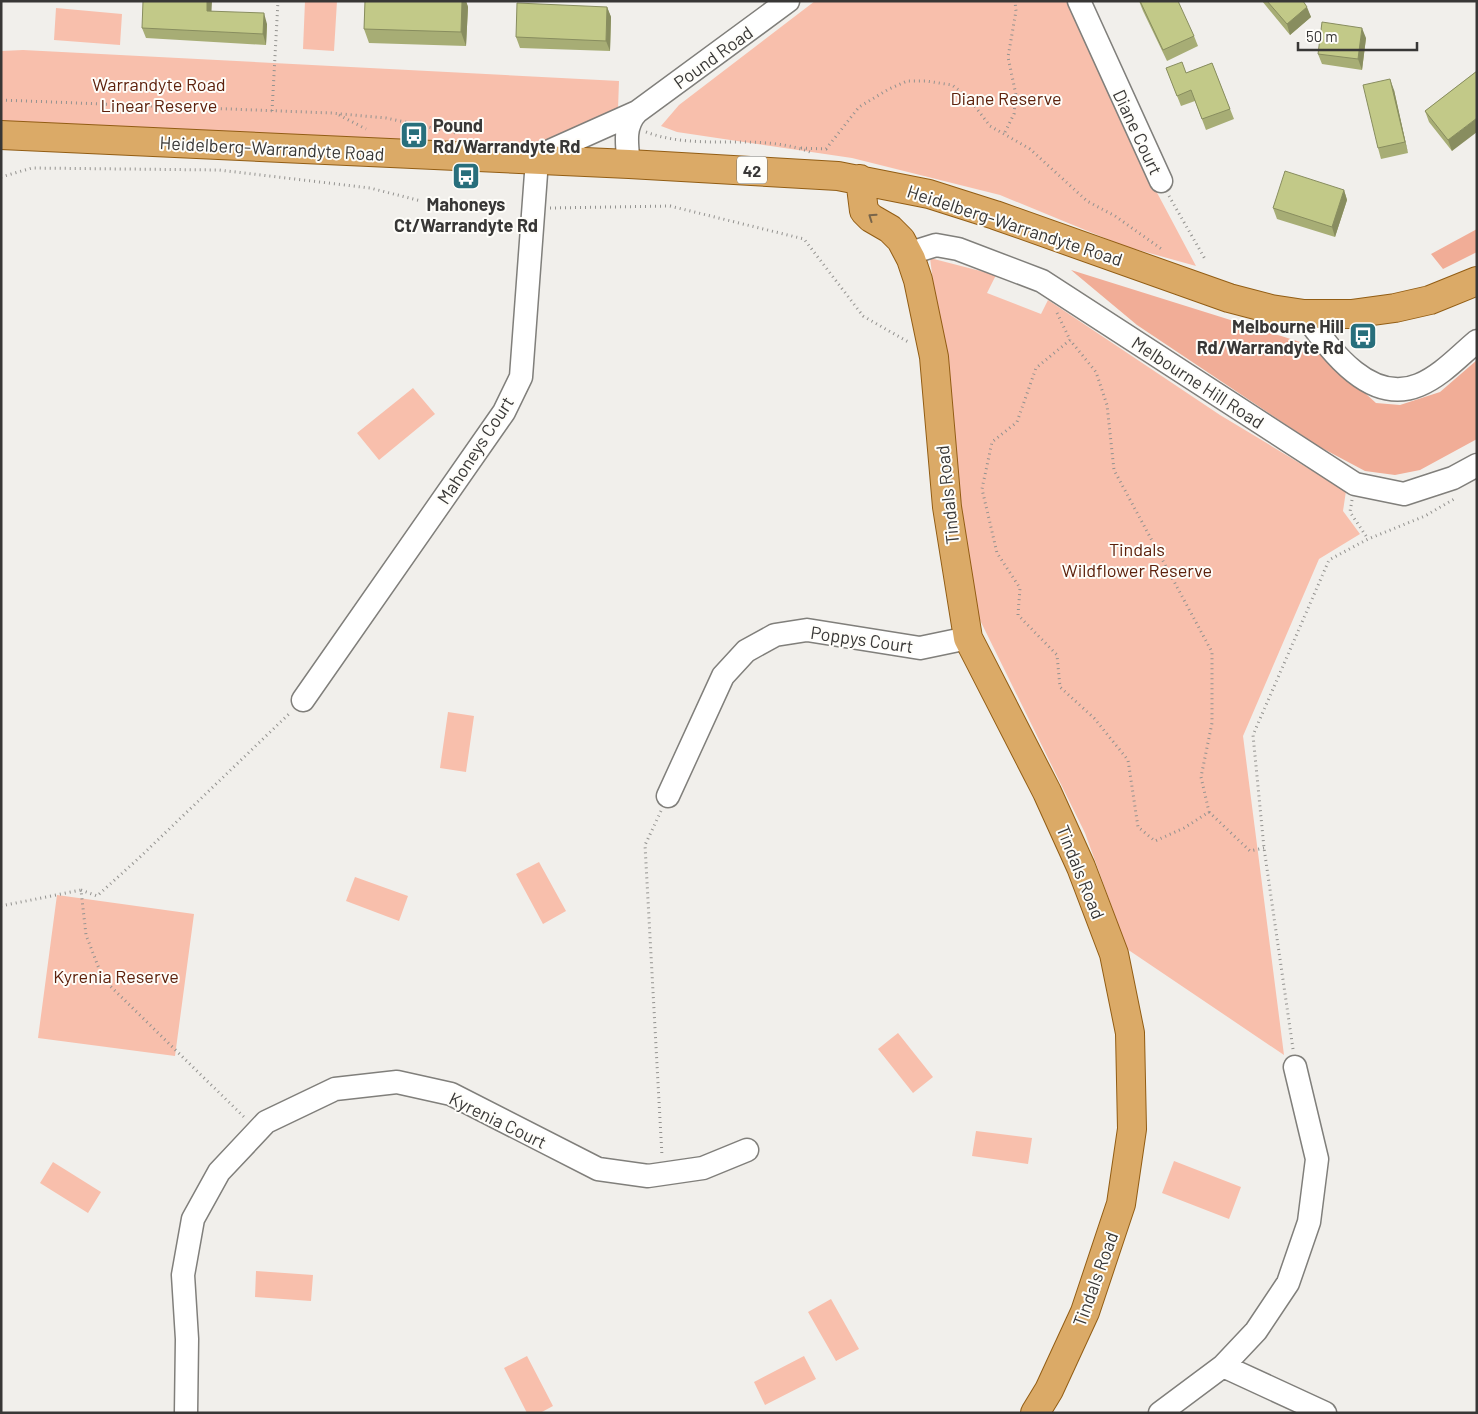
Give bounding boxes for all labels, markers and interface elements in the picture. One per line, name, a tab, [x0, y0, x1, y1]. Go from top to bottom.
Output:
scale bar	[1298, 20, 1417, 52]
street label: Pound Road	[669, 21, 757, 93]
text: 50 m	[1306, 27, 1338, 45]
park label: Warrandyte Road Linear Reserve	[92, 73, 226, 116]
street label: Diane Court	[1109, 86, 1167, 178]
park label: Diane Reserve	[950, 87, 1062, 109]
place label: Pound Rd/Warrandyte Rd	[433, 114, 580, 157]
bus stop icon: Pound Rd/Warrandyte Rd	[399, 120, 429, 150]
street label: Heidelberg-Warrandyte Road	[159, 131, 385, 165]
road number: 42	[737, 156, 767, 184]
bus stop icon: Mahoneys Ct/Warrandyte Rd	[451, 161, 481, 191]
street label: Heidelberg-Warrandyte Road	[904, 180, 1126, 270]
place label: Mahoneys Ct/Warrandyte Rd	[394, 193, 538, 236]
one-way arrow	[868, 214, 878, 223]
place label: Melbourne Hill Rd/Warrandyte Rd	[1197, 315, 1344, 358]
bus stop icon: Melbourne Hill Rd/Warrandyte Rd	[1348, 321, 1378, 351]
street label: Melbourne Hill Road	[1128, 331, 1268, 433]
street label: Mahoneys Court	[432, 392, 518, 508]
street label: Tindals Road	[931, 444, 963, 546]
park label: Tindals Wildflower Reserve	[1062, 538, 1212, 581]
street label: Poppys Court	[809, 621, 915, 657]
street label: Tindals Road	[1052, 822, 1110, 922]
park label: Kyrenia Reserve	[53, 965, 179, 987]
street label: Kyrenia Court	[446, 1087, 550, 1153]
street label: Tindals Road	[1068, 1229, 1122, 1329]

